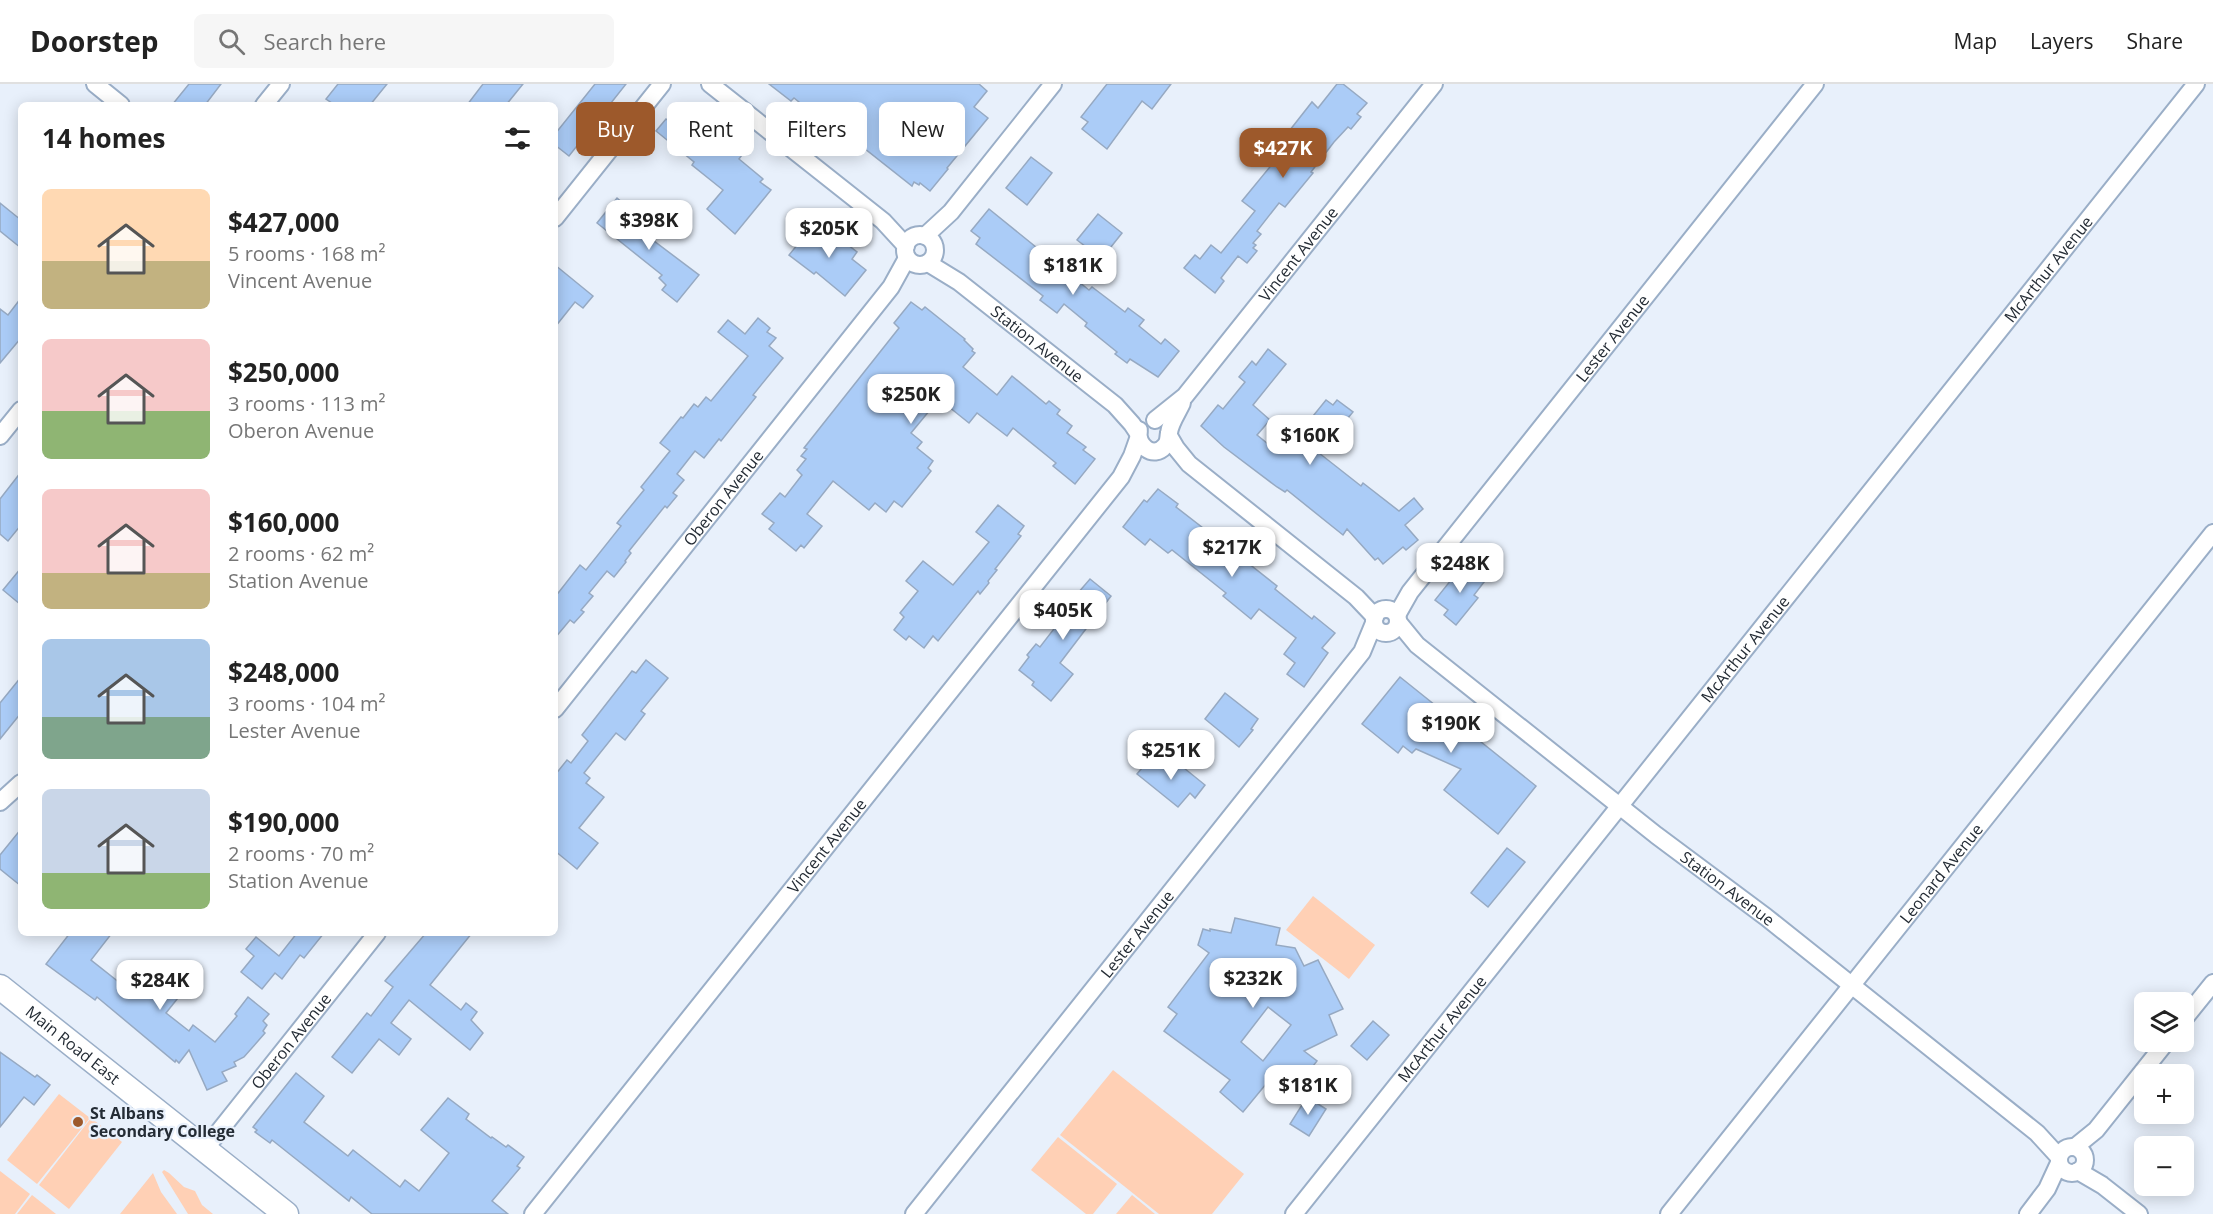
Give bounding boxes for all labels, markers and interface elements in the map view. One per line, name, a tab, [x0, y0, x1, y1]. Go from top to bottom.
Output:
search box	[194, 14, 614, 68]
text: Doorstep	[30, 22, 158, 60]
icon: search	[215, 25, 248, 58]
text: Search here	[263, 26, 386, 56]
text: Map	[1954, 27, 1997, 55]
text: Layers	[2030, 27, 2094, 55]
text: Share	[2127, 27, 2183, 55]
chip: Buy	[576, 102, 655, 156]
chip: Rent	[667, 102, 754, 156]
chip: Filters	[766, 102, 867, 156]
chip: New	[879, 102, 965, 156]
text: 14 homes	[42, 120, 166, 156]
icon: filters	[501, 122, 534, 155]
pin: $427K	[1241, 128, 1325, 179]
text: $427K	[1253, 134, 1313, 161]
pin: $398K	[607, 200, 691, 251]
street label: Vincent Avenue	[1254, 202, 1343, 306]
text: $427,000	[228, 204, 339, 240]
text: $398K	[619, 206, 679, 233]
pin: $205K	[787, 208, 871, 259]
street label: McArthur Avenue	[1999, 211, 2098, 327]
icon: home	[90, 213, 162, 285]
text: $205K	[799, 214, 859, 241]
text: 5 rooms · 168 m²	[228, 240, 386, 267]
pin: $181K	[1031, 245, 1115, 296]
text: $181K	[1043, 251, 1103, 278]
text: Vincent Avenue	[228, 267, 372, 294]
street label: Lester Avenue	[1571, 290, 1654, 387]
street label: Station Avenue	[986, 300, 1088, 387]
text: $250,000	[228, 354, 339, 390]
icon: home	[90, 363, 162, 435]
pin: $250K	[869, 374, 953, 425]
text: $250K	[881, 380, 941, 407]
text: 3 rooms · 113 m²	[228, 390, 386, 417]
pin: $160K	[1268, 415, 1352, 466]
text: Oberon Avenue	[228, 417, 374, 444]
text: $160K	[1280, 421, 1340, 448]
street label: Oberon Avenue	[678, 445, 768, 550]
text: $160,000	[228, 504, 339, 540]
icon: home	[90, 513, 162, 585]
pin: $217K	[1190, 527, 1274, 578]
text: $217K	[1202, 533, 1262, 560]
text: 2 rooms · 62 m²	[228, 540, 374, 567]
pin: $248K	[1418, 543, 1502, 594]
text: $248K	[1430, 549, 1490, 576]
text: Station Avenue	[228, 567, 369, 594]
pin: $405K	[1021, 590, 1105, 641]
street label: McArthur Avenue	[1696, 591, 1794, 707]
text: $405K	[1033, 596, 1093, 623]
text: $248,000	[228, 654, 339, 690]
icon: home	[90, 663, 162, 735]
text: 3 rooms · 104 m²	[228, 690, 386, 717]
pin: $190K	[1409, 703, 1493, 754]
text: $190K	[1421, 709, 1481, 736]
text: Lester Avenue	[228, 717, 361, 744]
pin: $251K	[1129, 730, 1213, 781]
text: $251K	[1141, 736, 1201, 763]
street label: Vincent Avenue	[782, 794, 871, 898]
text: $190,000	[228, 804, 339, 840]
icon: home	[90, 813, 162, 885]
street label: Leonard Avenue	[1894, 819, 1988, 928]
text: 2 rooms · 70 m²	[228, 840, 374, 867]
street label: Station Avenue	[1676, 846, 1779, 931]
text: Station Avenue	[228, 867, 369, 894]
street label: Lester Avenue	[1095, 886, 1179, 982]
pin: $232K	[1211, 958, 1295, 1009]
pin: $284K	[118, 960, 202, 1011]
text: $232K	[1223, 964, 1283, 991]
text: $284K	[130, 966, 190, 993]
street label: McArthur Avenue	[1393, 971, 1491, 1087]
street label: Oberon Avenue	[246, 988, 336, 1094]
map controls	[2134, 992, 2194, 1196]
button: layers	[2134, 992, 2194, 1052]
street label: Main Road East	[21, 1001, 125, 1089]
button: +	[2134, 1064, 2194, 1124]
pin: $181K	[1266, 1065, 1350, 1116]
text: $181K	[1278, 1071, 1338, 1098]
place label: St Albans Secondary College	[90, 1102, 235, 1142]
marker: St Albans Secondary College	[71, 1115, 85, 1129]
button: −	[2134, 1136, 2194, 1196]

